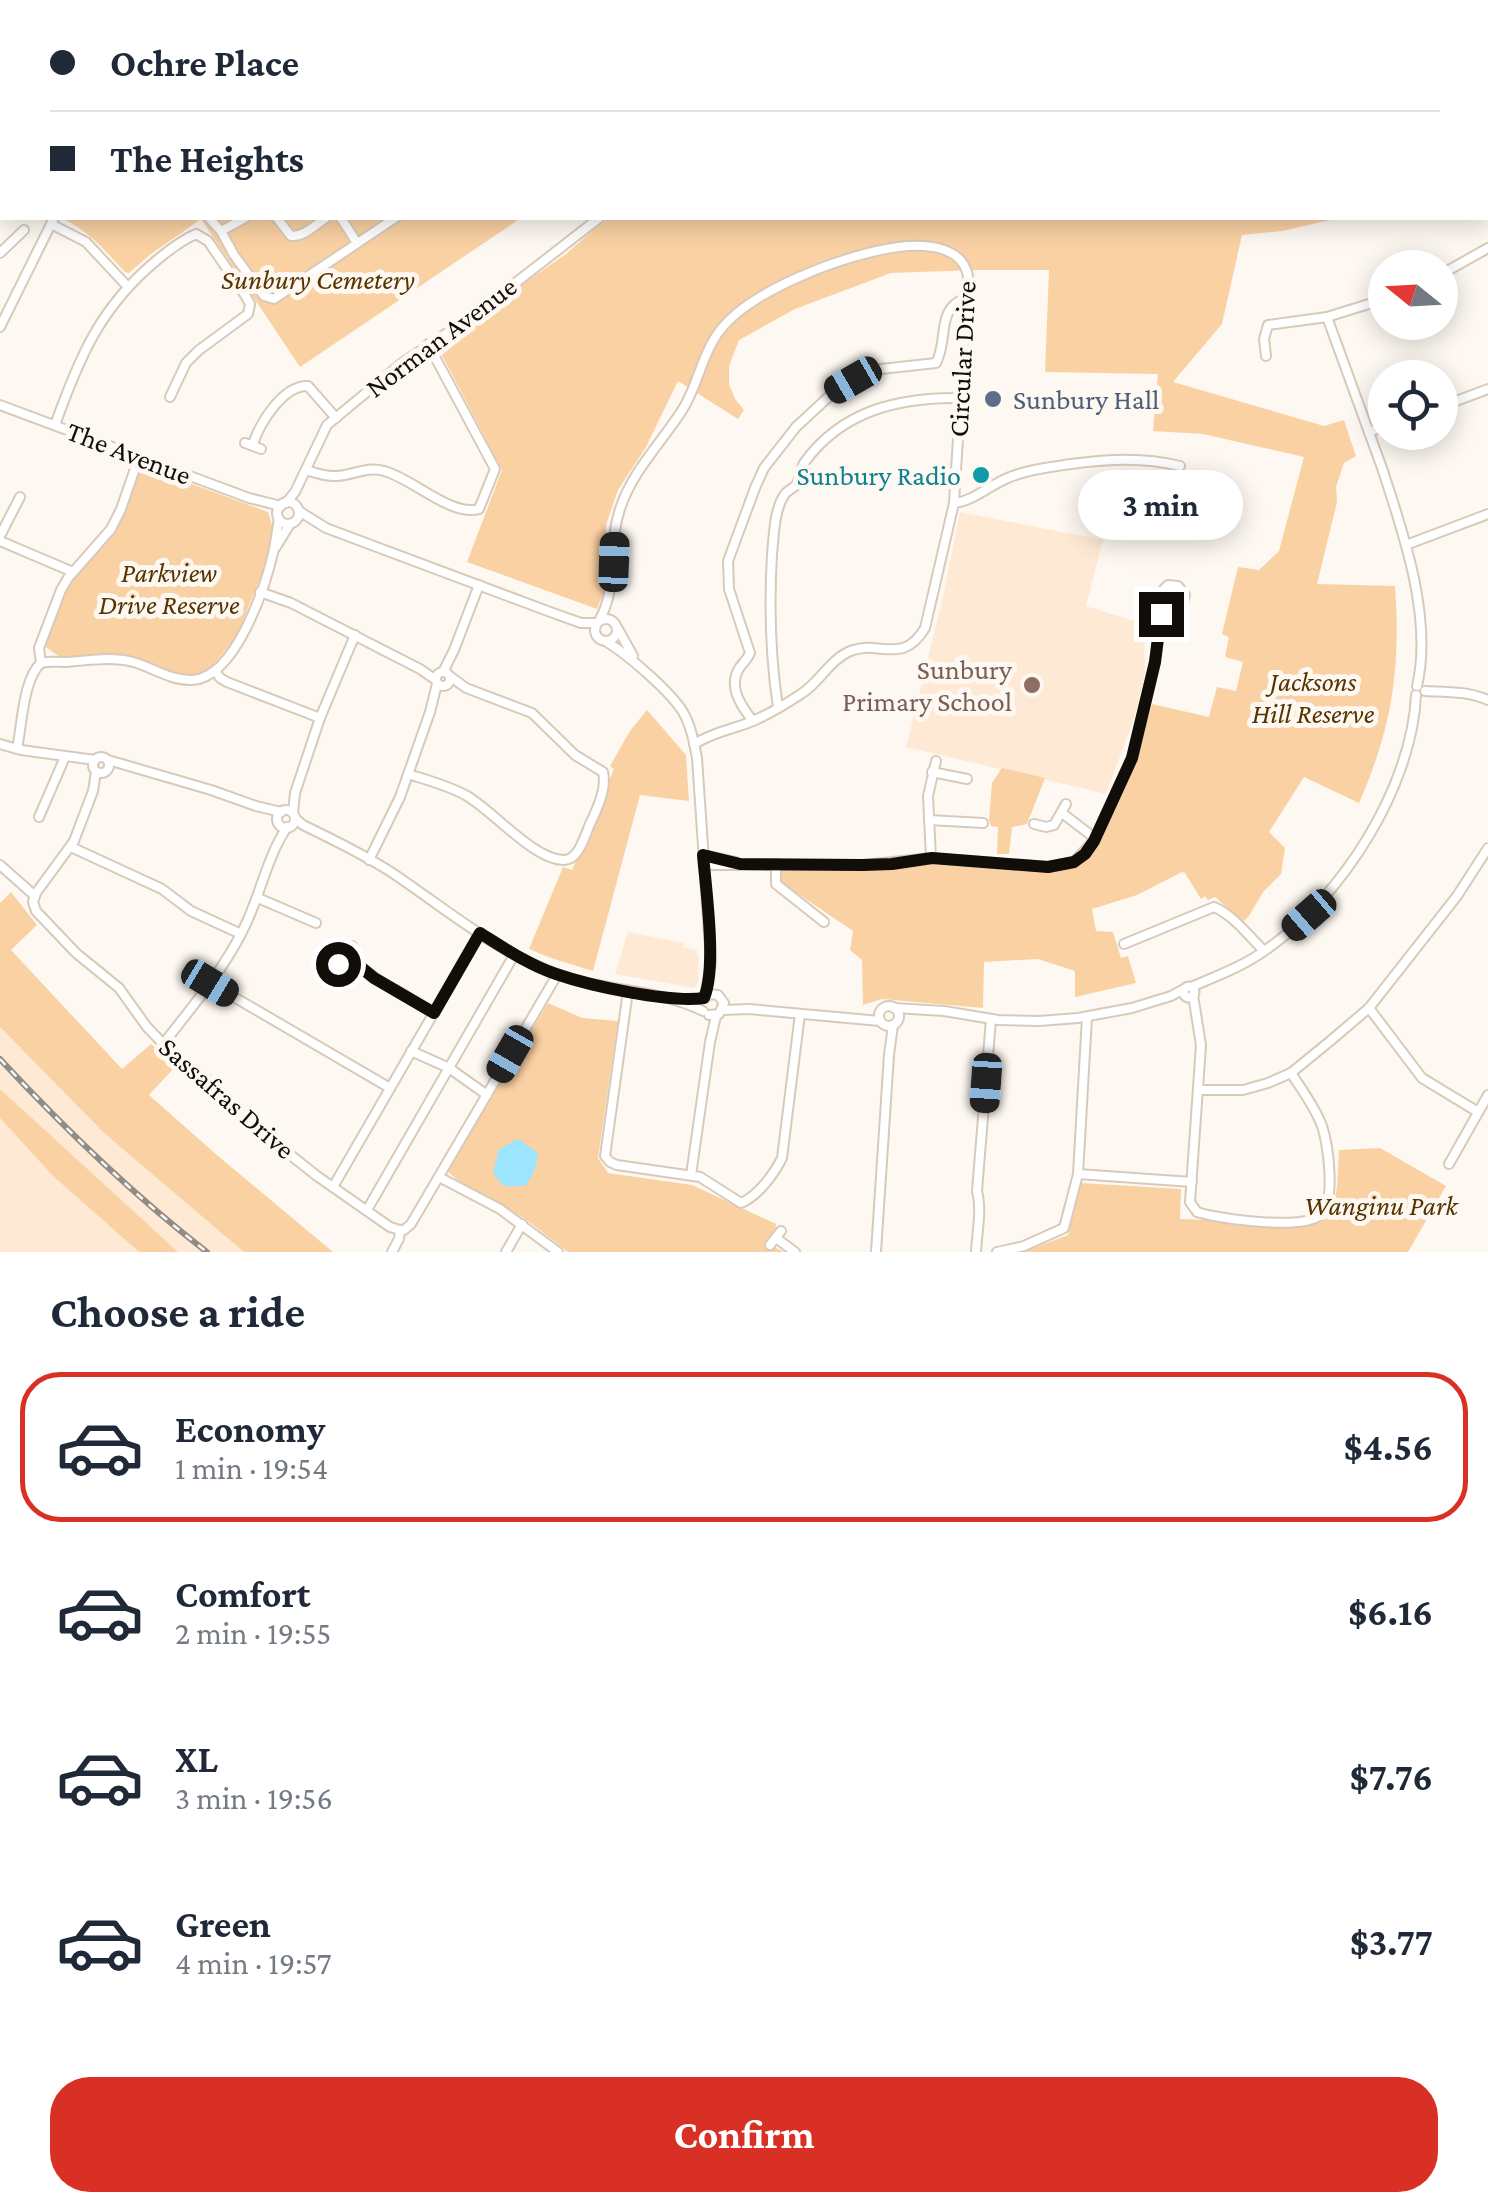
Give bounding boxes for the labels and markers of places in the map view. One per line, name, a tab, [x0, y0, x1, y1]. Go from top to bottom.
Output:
place label: Sunbury Hall	[1013, 384, 1159, 415]
marker: Sunbury Hall	[982, 388, 1004, 410]
place label: Sunbury Radio	[796, 460, 961, 491]
marker: Sunbury Radio	[970, 464, 992, 486]
place label: Sunbury Primary School	[842, 654, 1013, 717]
marker: Sunbury Primary School	[1021, 674, 1043, 696]

